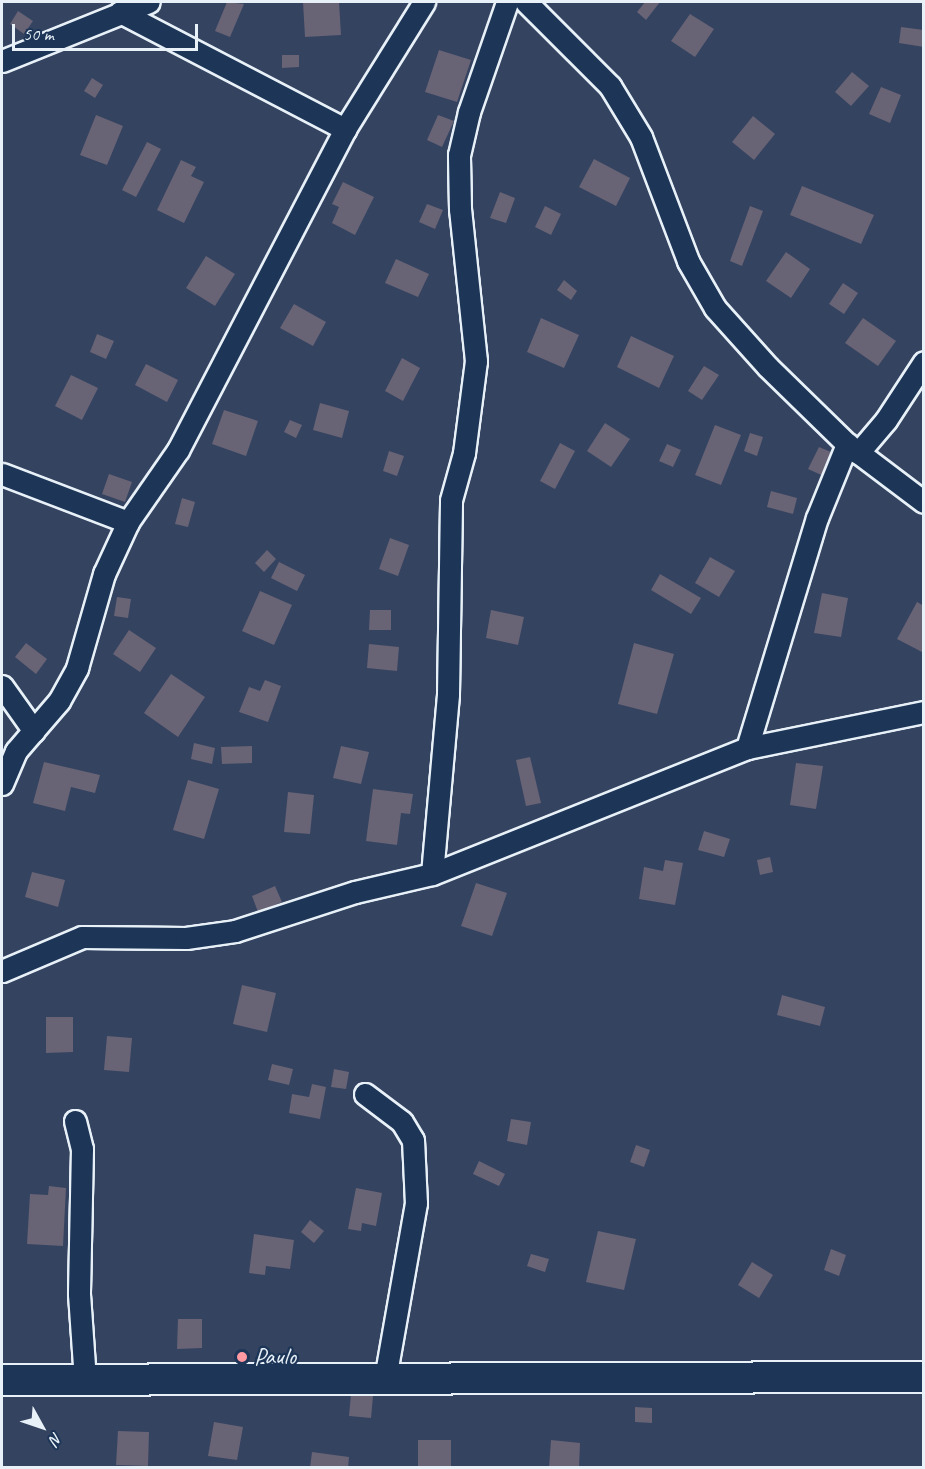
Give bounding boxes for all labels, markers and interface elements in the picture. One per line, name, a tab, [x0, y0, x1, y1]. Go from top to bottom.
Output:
scale bar	[15, 12, 201, 50]
text: 50 m	[23, 23, 54, 45]
place label: Paulo	[254, 1343, 296, 1371]
marker: Paulo	[235, 1350, 249, 1364]
north arrow	[12, 1397, 72, 1457]
text: N	[45, 1428, 67, 1449]

